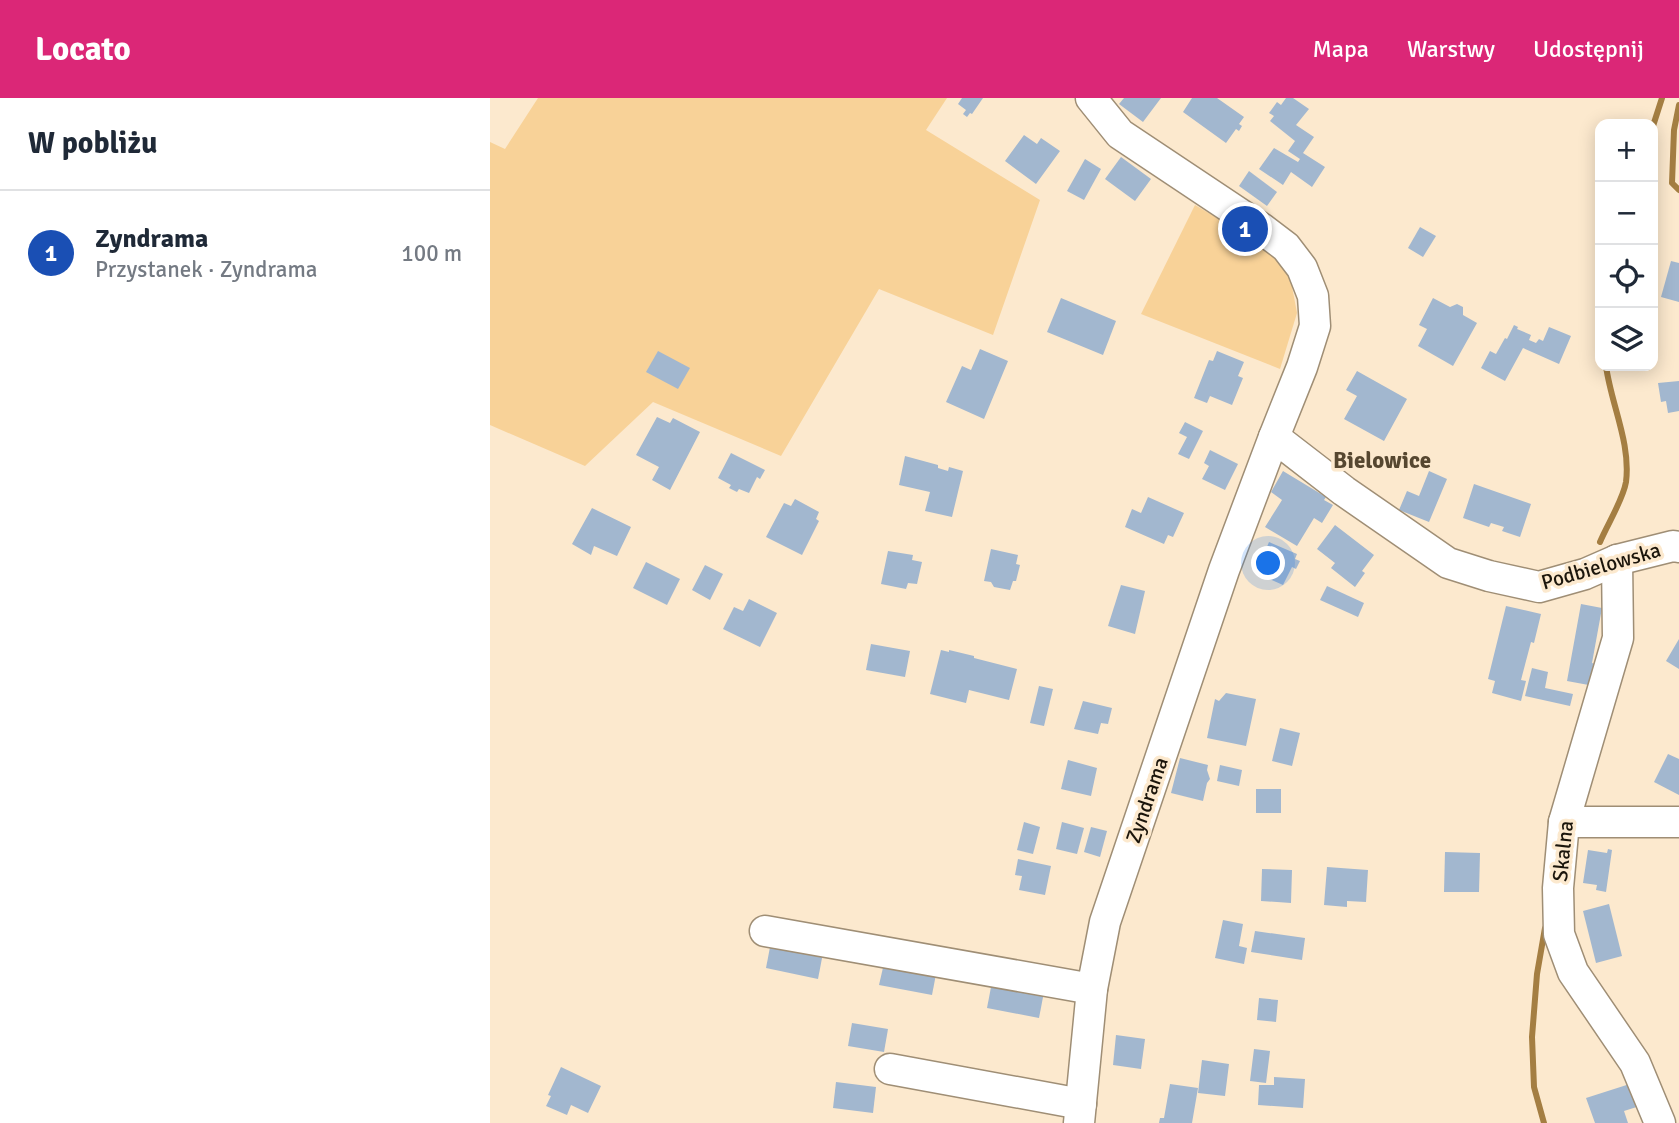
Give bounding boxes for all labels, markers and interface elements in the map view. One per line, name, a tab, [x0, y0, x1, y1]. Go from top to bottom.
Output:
text: Locato	[35, 29, 131, 70]
text: Mapa	[1312, 34, 1369, 64]
text: Warstwy	[1407, 34, 1495, 64]
text: Udostępnij	[1533, 34, 1644, 64]
map controls	[1595, 119, 1658, 371]
button: +	[1595, 119, 1658, 182]
text: W pobliżu	[28, 125, 157, 162]
button: −	[1595, 182, 1658, 245]
pin: 1	[1222, 203, 1268, 255]
text: Zyndrama	[95, 223, 208, 255]
text: 1	[45, 239, 57, 268]
text: 100 m	[401, 239, 462, 268]
button: locate	[1595, 245, 1658, 308]
text: Przystanek · Zyndrama	[95, 255, 318, 284]
button: layers	[1595, 308, 1658, 371]
district label: Bielowice	[1333, 446, 1431, 475]
street label: Podbielowska	[1538, 537, 1664, 595]
your location	[1251, 546, 1285, 580]
street label: Zyndrama	[1120, 754, 1174, 846]
street label: Skalna	[1547, 819, 1579, 883]

